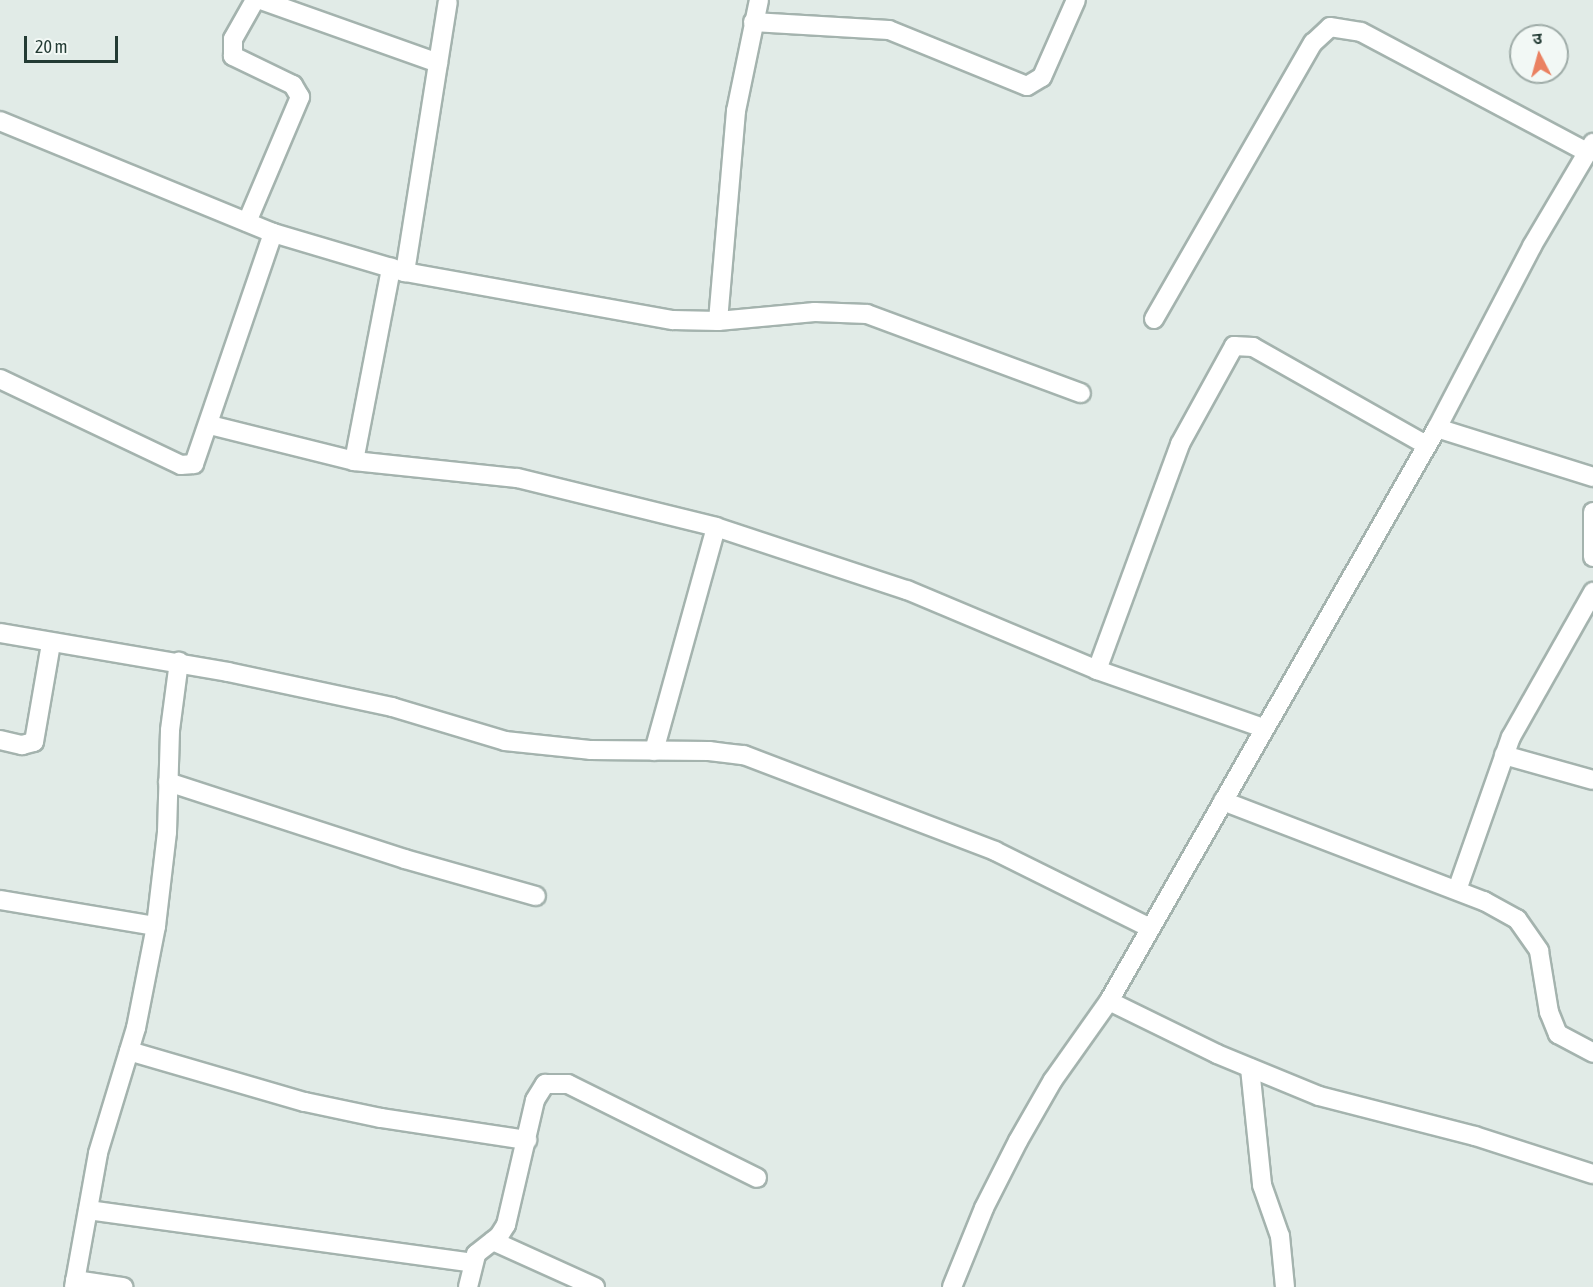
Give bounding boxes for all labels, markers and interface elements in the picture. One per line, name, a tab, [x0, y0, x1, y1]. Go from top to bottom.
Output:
scale bar	[27, 24, 122, 62]
north arrow	[1509, 24, 1569, 84]
text: उ	[1532, 29, 1543, 48]
text: 20 m	[35, 36, 67, 57]

